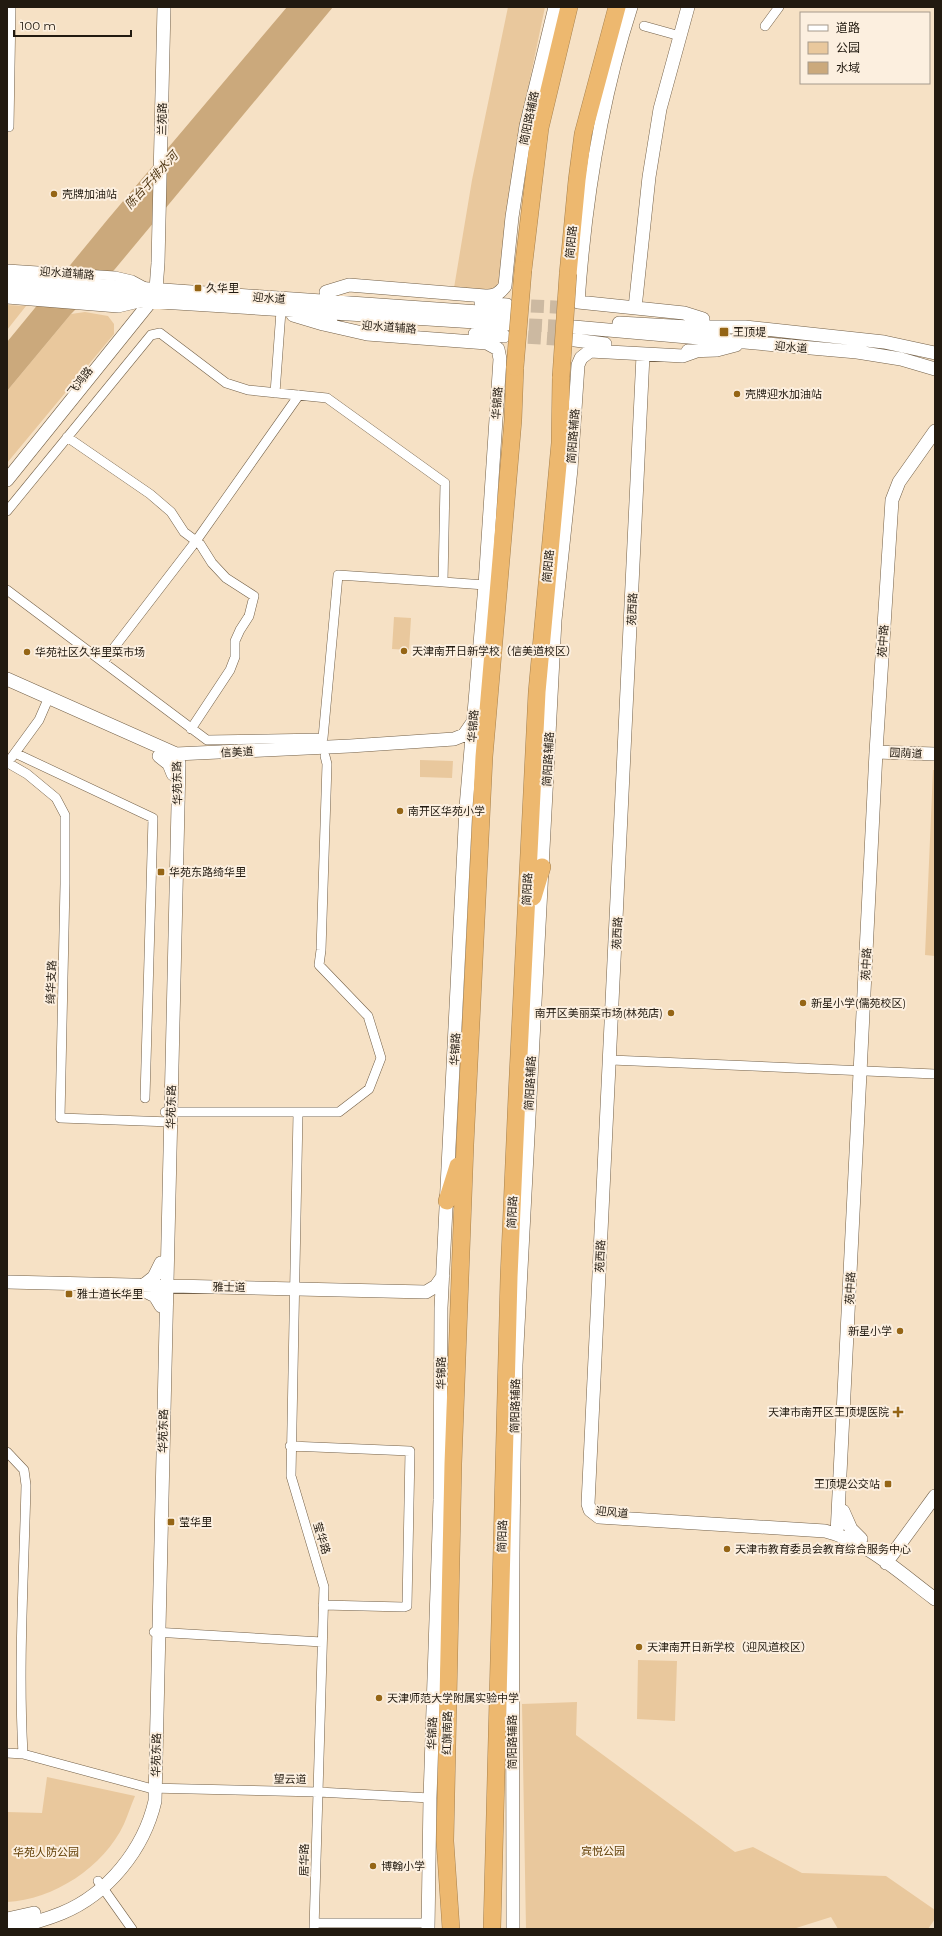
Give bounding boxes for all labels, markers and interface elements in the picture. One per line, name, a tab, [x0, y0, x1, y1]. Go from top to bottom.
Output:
scale bar	[14, 12, 131, 38]
legend	[800, 12, 930, 84]
text: 100 m	[20, 18, 56, 33]
text: 道路	[836, 20, 860, 35]
text: 公园	[836, 40, 860, 55]
text: 水域	[836, 60, 860, 75]
street label: 简阳路辅路	[516, 90, 542, 146]
street label: 兰苑路	[155, 102, 169, 136]
water label: 陈台子排水河	[121, 147, 182, 212]
place label: 壳牌加油站	[62, 187, 117, 201]
marker: 壳牌加油站	[49, 189, 59, 199]
street label: 简阳路	[563, 225, 579, 259]
street label: 迎水道辅路	[39, 264, 95, 282]
place label: 久华里	[206, 281, 239, 295]
marker: 久华里	[193, 283, 203, 293]
street label: 迎水道	[252, 290, 286, 306]
street label: 迎水道辅路	[361, 318, 417, 336]
place label: 王顶堤	[733, 325, 766, 339]
marker: 王顶堤	[718, 326, 730, 338]
street label: 迎水道	[774, 339, 808, 355]
street label: 飞鸿路	[64, 364, 96, 398]
street label: 华锦路	[489, 386, 505, 420]
place label: 壳牌迎水加油站	[745, 387, 822, 401]
marker: 壳牌迎水加油站	[732, 389, 742, 399]
street label: 简阳路辅路	[564, 408, 582, 464]
street label: 简阳路	[540, 549, 556, 583]
street label: 苑西路	[624, 592, 640, 626]
street label: 苑中路	[875, 624, 891, 658]
place label: 天津南开日新学校（信美道校区）	[412, 644, 577, 658]
place label: 华苑社区久华里菜市场	[35, 645, 145, 659]
marker: 天津南开日新学校（信美道校区）	[399, 646, 409, 656]
marker: 华苑社区久华里菜市场	[22, 647, 32, 657]
street label: 华锦路	[465, 709, 481, 743]
street label: 简阳路辅路	[540, 731, 556, 787]
street label: 信美道	[220, 744, 254, 760]
street label: 园荫道	[889, 745, 923, 761]
street label: 华苑东路	[170, 761, 184, 805]
place label: 南开区华苑小学	[408, 804, 485, 818]
marker: 南开区华苑小学	[395, 806, 405, 816]
place label: 华苑东路绮华里	[169, 865, 246, 879]
marker: 华苑东路绮华里	[156, 867, 166, 877]
street label: 简阳路	[519, 872, 535, 906]
street label: 苑西路	[609, 916, 625, 950]
street label: 苑中路	[858, 947, 874, 981]
street label: 绮华支路	[43, 960, 59, 1004]
place label: 新星小学(儒苑校区)	[811, 996, 906, 1010]
marker: 新星小学(儒苑校区)	[798, 998, 808, 1008]
place label: 南开区美丽菜市场(林苑店)	[535, 1006, 663, 1020]
marker: 南开区美丽菜市场(林苑店)	[666, 1008, 676, 1018]
street label: 华锦路	[447, 1032, 463, 1066]
street label: 简阳路辅路	[522, 1055, 538, 1111]
street label: 华苑东路	[164, 1085, 178, 1129]
street label: 简阳路	[504, 1195, 520, 1229]
street label: 苑西路	[592, 1239, 608, 1273]
street label: 苑中路	[842, 1271, 858, 1305]
street label: 雅士道	[212, 1280, 246, 1294]
place label: 雅士道长华里	[77, 1287, 143, 1301]
marker: 雅士道长华里	[64, 1289, 74, 1299]
place label: 新星小学	[848, 1324, 892, 1338]
marker: 新星小学	[895, 1326, 905, 1336]
street label: 华锦路	[434, 1357, 448, 1390]
street label: 简阳路辅路	[508, 1378, 522, 1434]
place label: 天津市南开区王顶堤医院	[768, 1405, 889, 1419]
marker: 天津市南开区王顶堤医院	[892, 1406, 904, 1418]
street label: 华苑东路	[156, 1409, 170, 1453]
place label: 王顶堤公交站	[814, 1477, 880, 1491]
marker: 王顶堤公交站	[883, 1479, 893, 1489]
street label: 迎风道	[595, 1503, 629, 1521]
place label: 莹华里	[179, 1515, 212, 1529]
marker: 莹华里	[166, 1517, 176, 1527]
street label: 简阳路	[494, 1519, 510, 1553]
street label: 莹华路	[310, 1520, 334, 1556]
place label: 天津市教育委员会教育综合服务中心	[735, 1542, 911, 1556]
marker: 天津市教育委员会教育综合服务中心	[722, 1544, 732, 1554]
place label: 天津南开日新学校（迎风道校区）	[647, 1640, 812, 1654]
marker: 天津南开日新学校（迎风道校区）	[634, 1642, 644, 1652]
place label: 天津师范大学附属实验中学	[387, 1691, 519, 1705]
marker: 天津师范大学附属实验中学	[374, 1693, 384, 1703]
street label: 红旗南路	[440, 1711, 454, 1755]
street label: 简阳路辅路	[505, 1715, 519, 1770]
street label: 华锦路	[424, 1716, 440, 1750]
street label: 华苑东路	[149, 1733, 163, 1777]
street label: 望云道	[273, 1772, 307, 1786]
street label: 居华路	[297, 1843, 311, 1877]
park label: 宾悦公园	[581, 1844, 625, 1858]
park label: 华苑人防公园	[13, 1845, 79, 1859]
place label: 博翰小学	[381, 1859, 425, 1873]
marker: 博翰小学	[368, 1861, 378, 1871]

